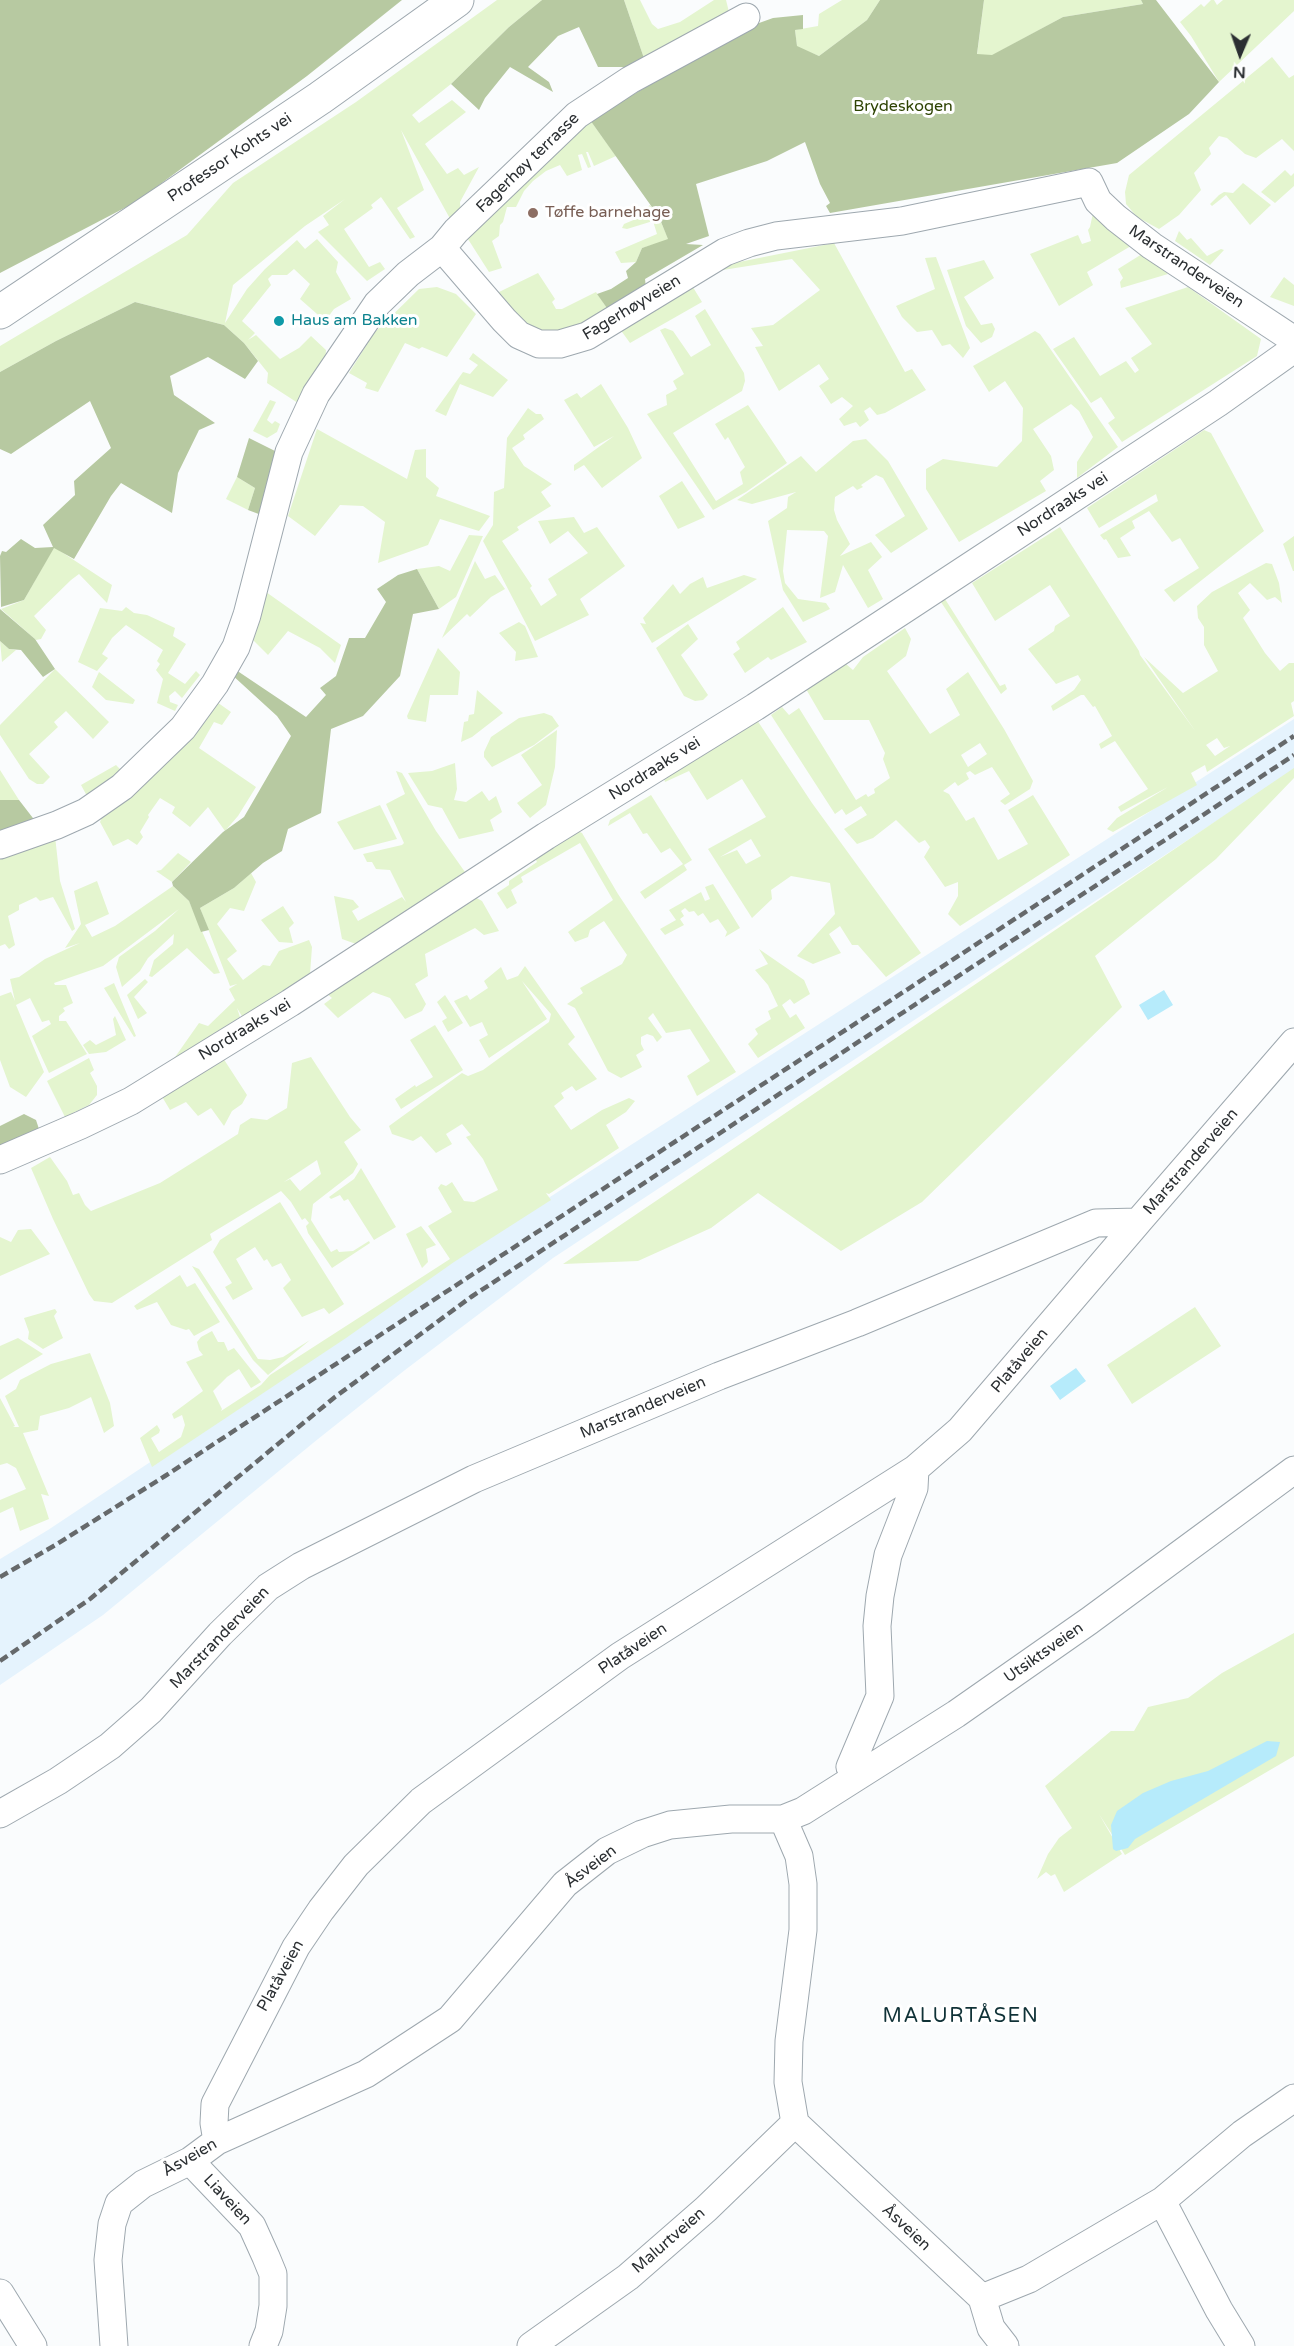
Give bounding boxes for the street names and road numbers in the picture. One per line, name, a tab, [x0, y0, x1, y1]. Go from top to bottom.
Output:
street label: Professor Kohts vei	[164, 109, 296, 207]
street label: Fagerhøy terrasse	[473, 109, 583, 217]
street label: Marstranderveien	[1125, 221, 1247, 313]
street label: Fagerhøyveien	[580, 271, 684, 345]
street label: Nordraaks vei	[1014, 469, 1112, 541]
street label: Nordraaks vei	[606, 733, 704, 805]
street label: Nordraaks vei	[195, 995, 295, 1065]
street label: Marstranderveien	[1140, 1105, 1242, 1219]
street label: Platåveien	[987, 1325, 1053, 1397]
street label: Marstranderveien	[577, 1373, 709, 1443]
street label: Marstranderveien	[166, 1583, 274, 1693]
street label: Platåveien	[595, 1619, 671, 1679]
street label: Utsiktsveien	[1001, 1619, 1087, 1687]
street label: Åsveien	[561, 1841, 621, 1893]
street label: Platåveien	[254, 1937, 308, 2015]
street label: Åsveien	[159, 2135, 221, 2181]
street label: Liaveien	[199, 2171, 255, 2229]
street label: Åsveien	[878, 2201, 934, 2255]
street label: Malurtveien	[629, 2204, 709, 2278]

